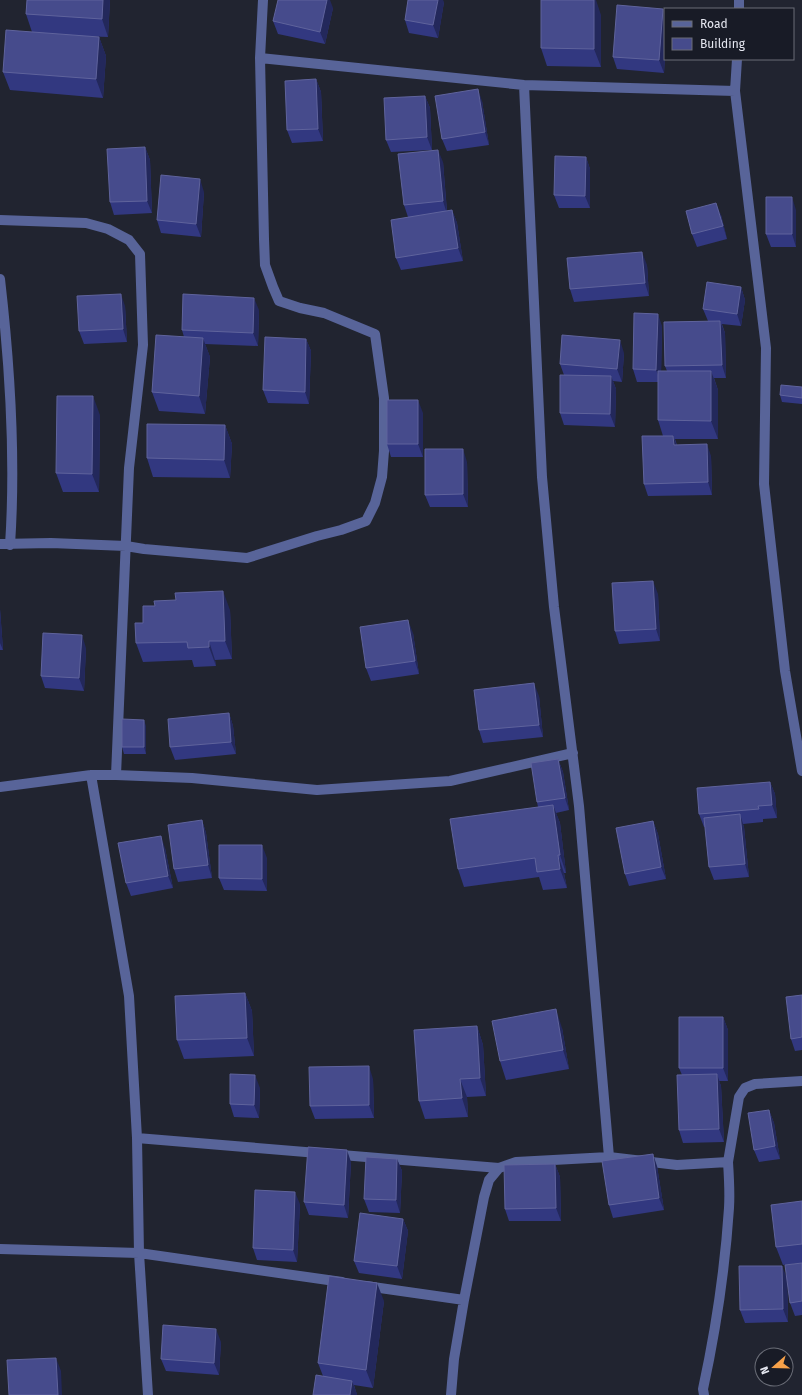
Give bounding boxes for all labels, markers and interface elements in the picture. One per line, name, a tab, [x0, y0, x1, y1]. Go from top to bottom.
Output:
legend	[664, 8, 794, 60]
text: Road	[700, 17, 728, 31]
text: Building	[700, 37, 746, 51]
north arrow	[754, 1347, 794, 1387]
text: N	[758, 1365, 772, 1376]

